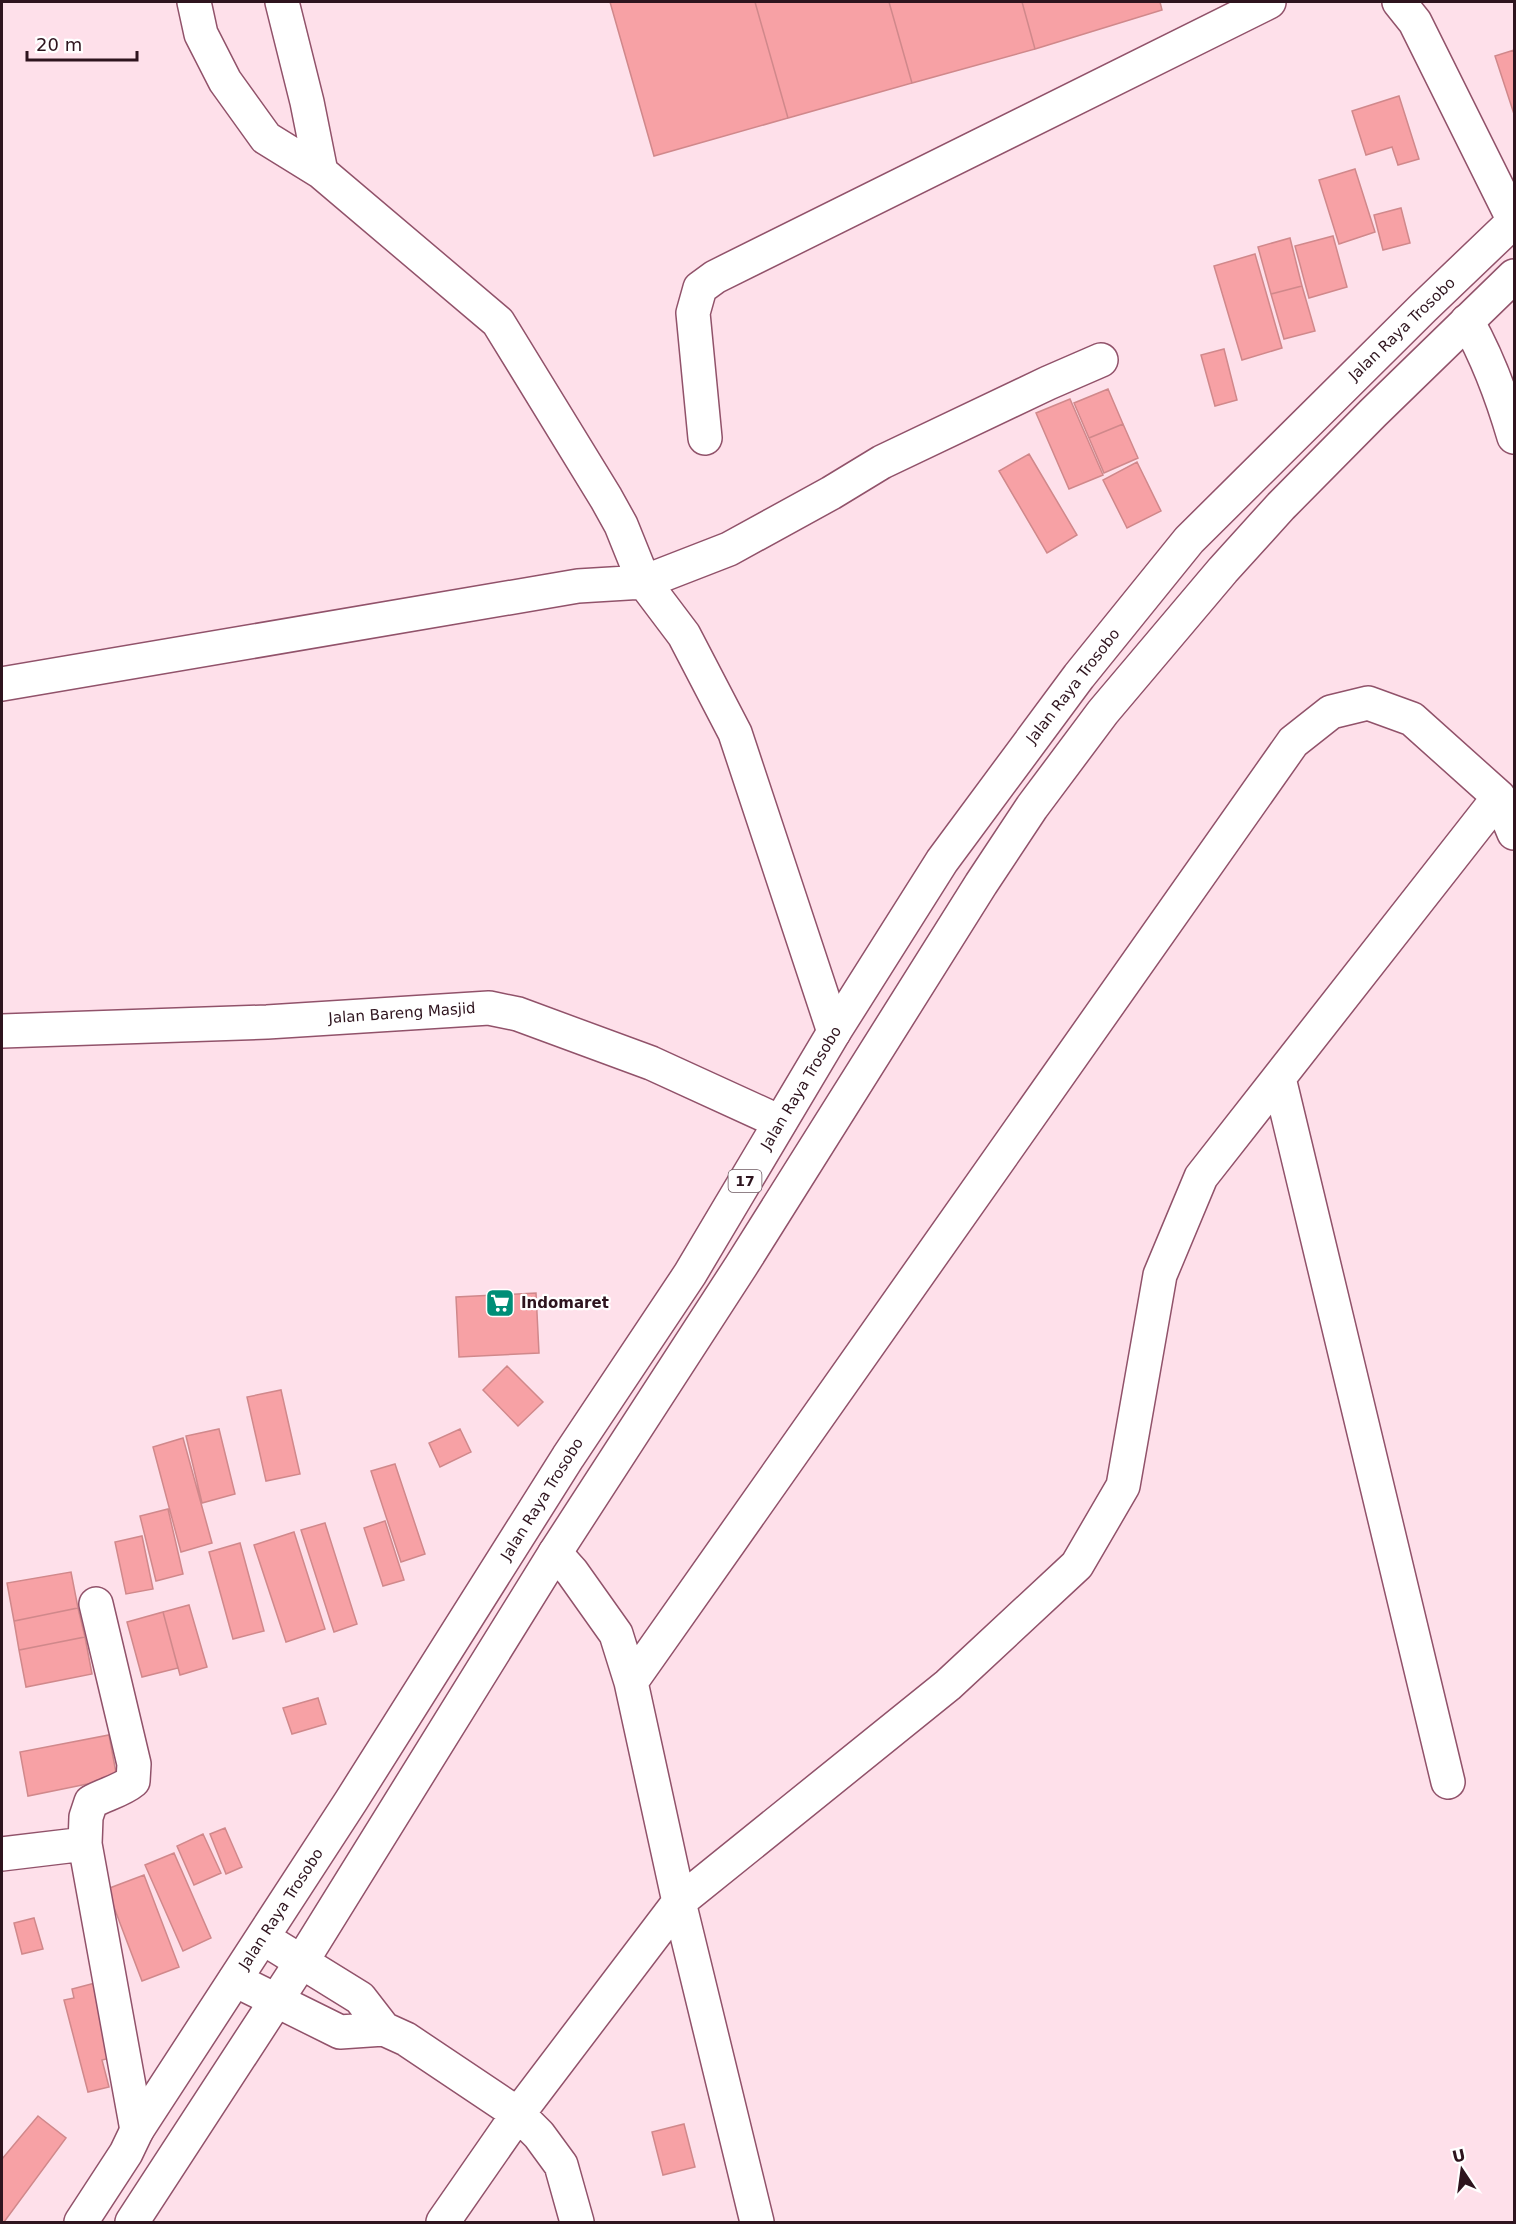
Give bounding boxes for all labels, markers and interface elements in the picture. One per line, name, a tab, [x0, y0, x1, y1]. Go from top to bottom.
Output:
scale bar	[27, 24, 136, 62]
text: 20 m	[36, 34, 82, 55]
street label: Jalan Raya Trosobo	[1344, 274, 1459, 385]
street label: Jalan Raya Trosobo	[1022, 625, 1124, 748]
street label: Jalan Bareng Masjid	[327, 999, 476, 1027]
street label: Jalan Raya Trosobo	[756, 1023, 845, 1154]
road number: 17	[728, 1170, 762, 1192]
supermarket icon: Indomaret	[484, 1287, 516, 1319]
place label: Indomaret	[521, 1294, 609, 1312]
street label: Jalan Raya Trosobo	[496, 1434, 587, 1564]
street label: Jalan Raya Trosobo	[234, 1845, 327, 1974]
north arrow	[1432, 2140, 1492, 2200]
text: U	[1450, 2145, 1467, 2167]

